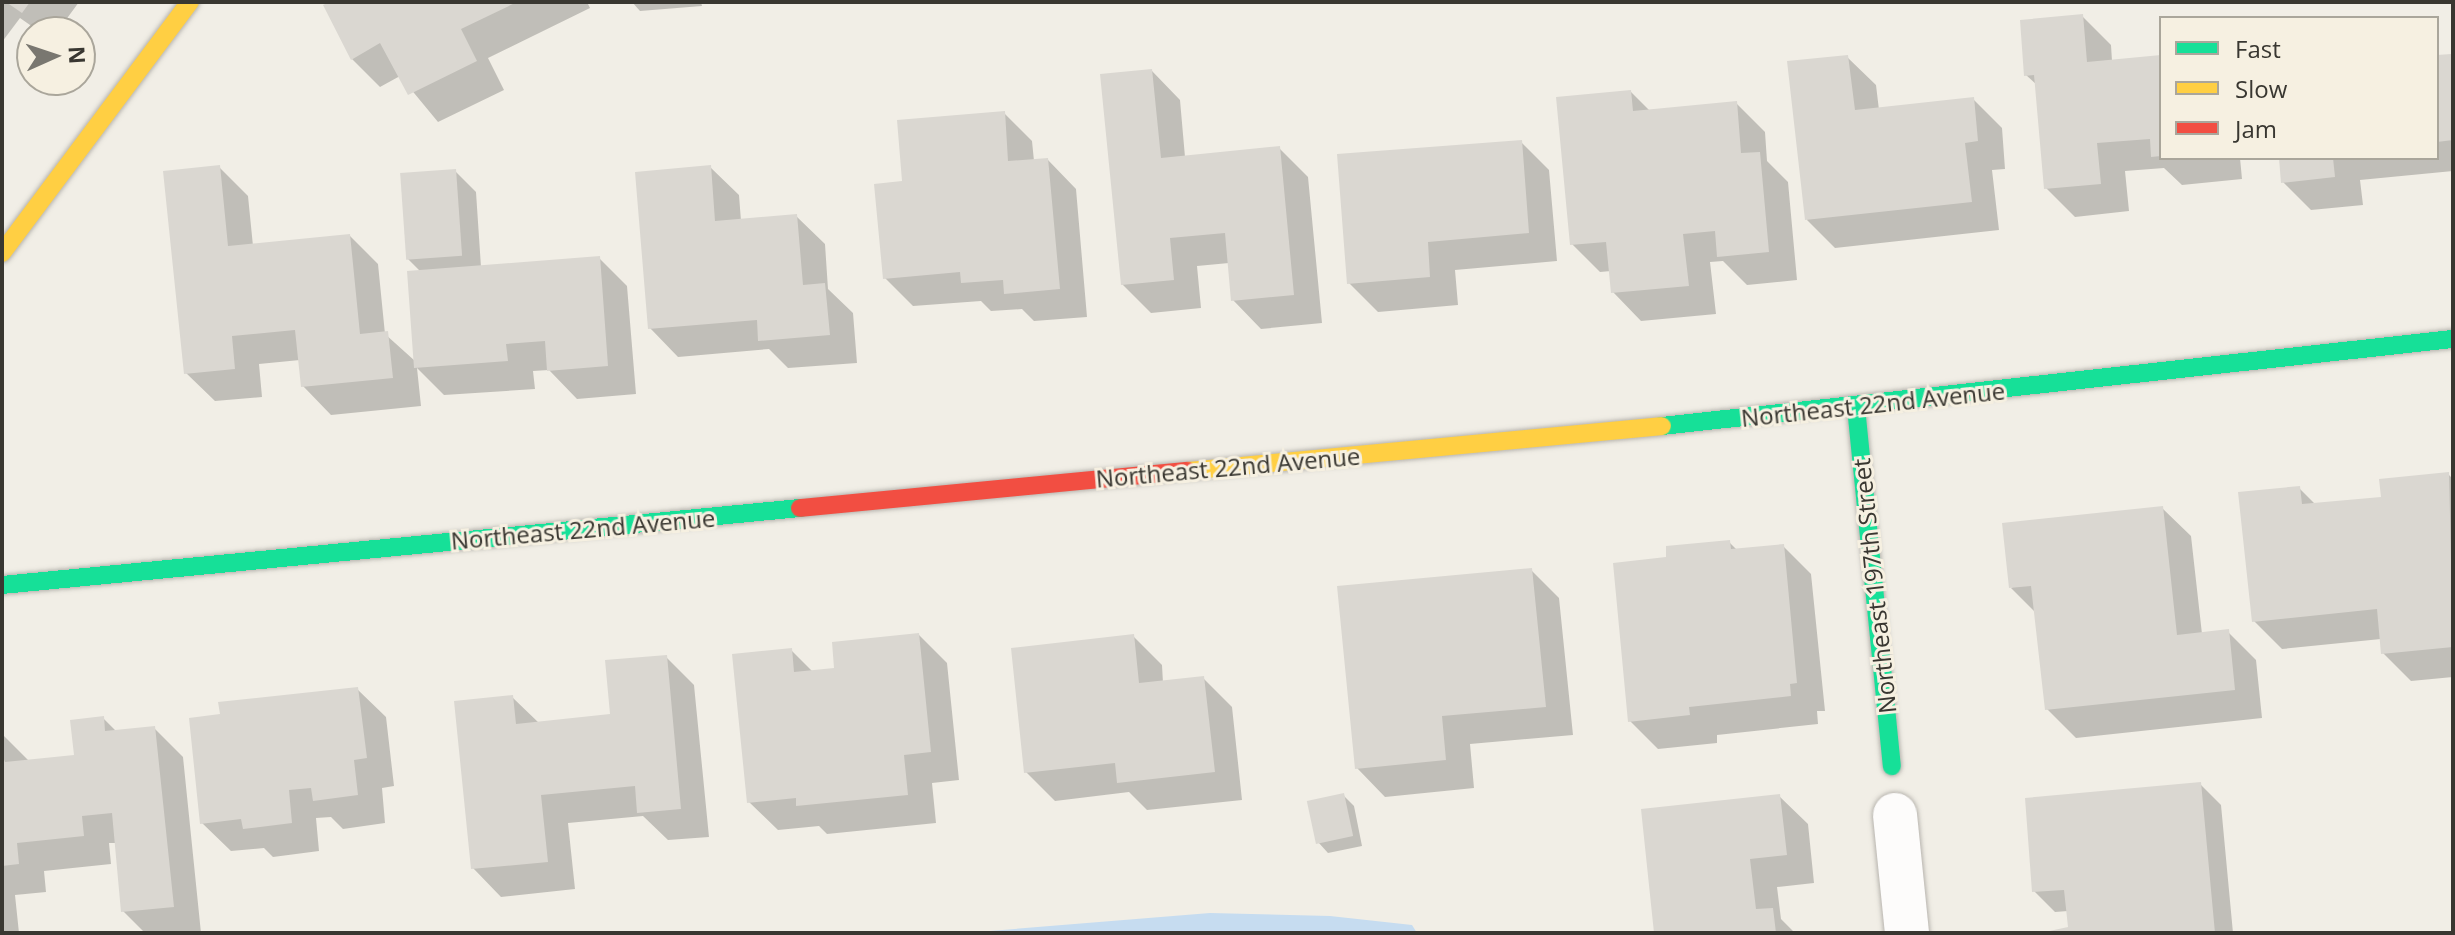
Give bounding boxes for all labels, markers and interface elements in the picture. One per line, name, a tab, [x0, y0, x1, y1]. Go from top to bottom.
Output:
north arrow	[16, 16, 96, 96]
legend	[2159, 16, 2439, 160]
text: Fast	[2235, 32, 2281, 65]
text: N	[63, 45, 93, 65]
text: Slow	[2235, 72, 2287, 105]
text: Jam	[2235, 112, 2277, 145]
street label: Northeast 22nd Avenue	[1740, 376, 2006, 432]
street label: Northeast 22nd Avenue	[1095, 441, 1361, 493]
street label: Northeast 197th Street	[1846, 457, 1902, 715]
street label: Northeast 22nd Avenue	[450, 503, 716, 555]

